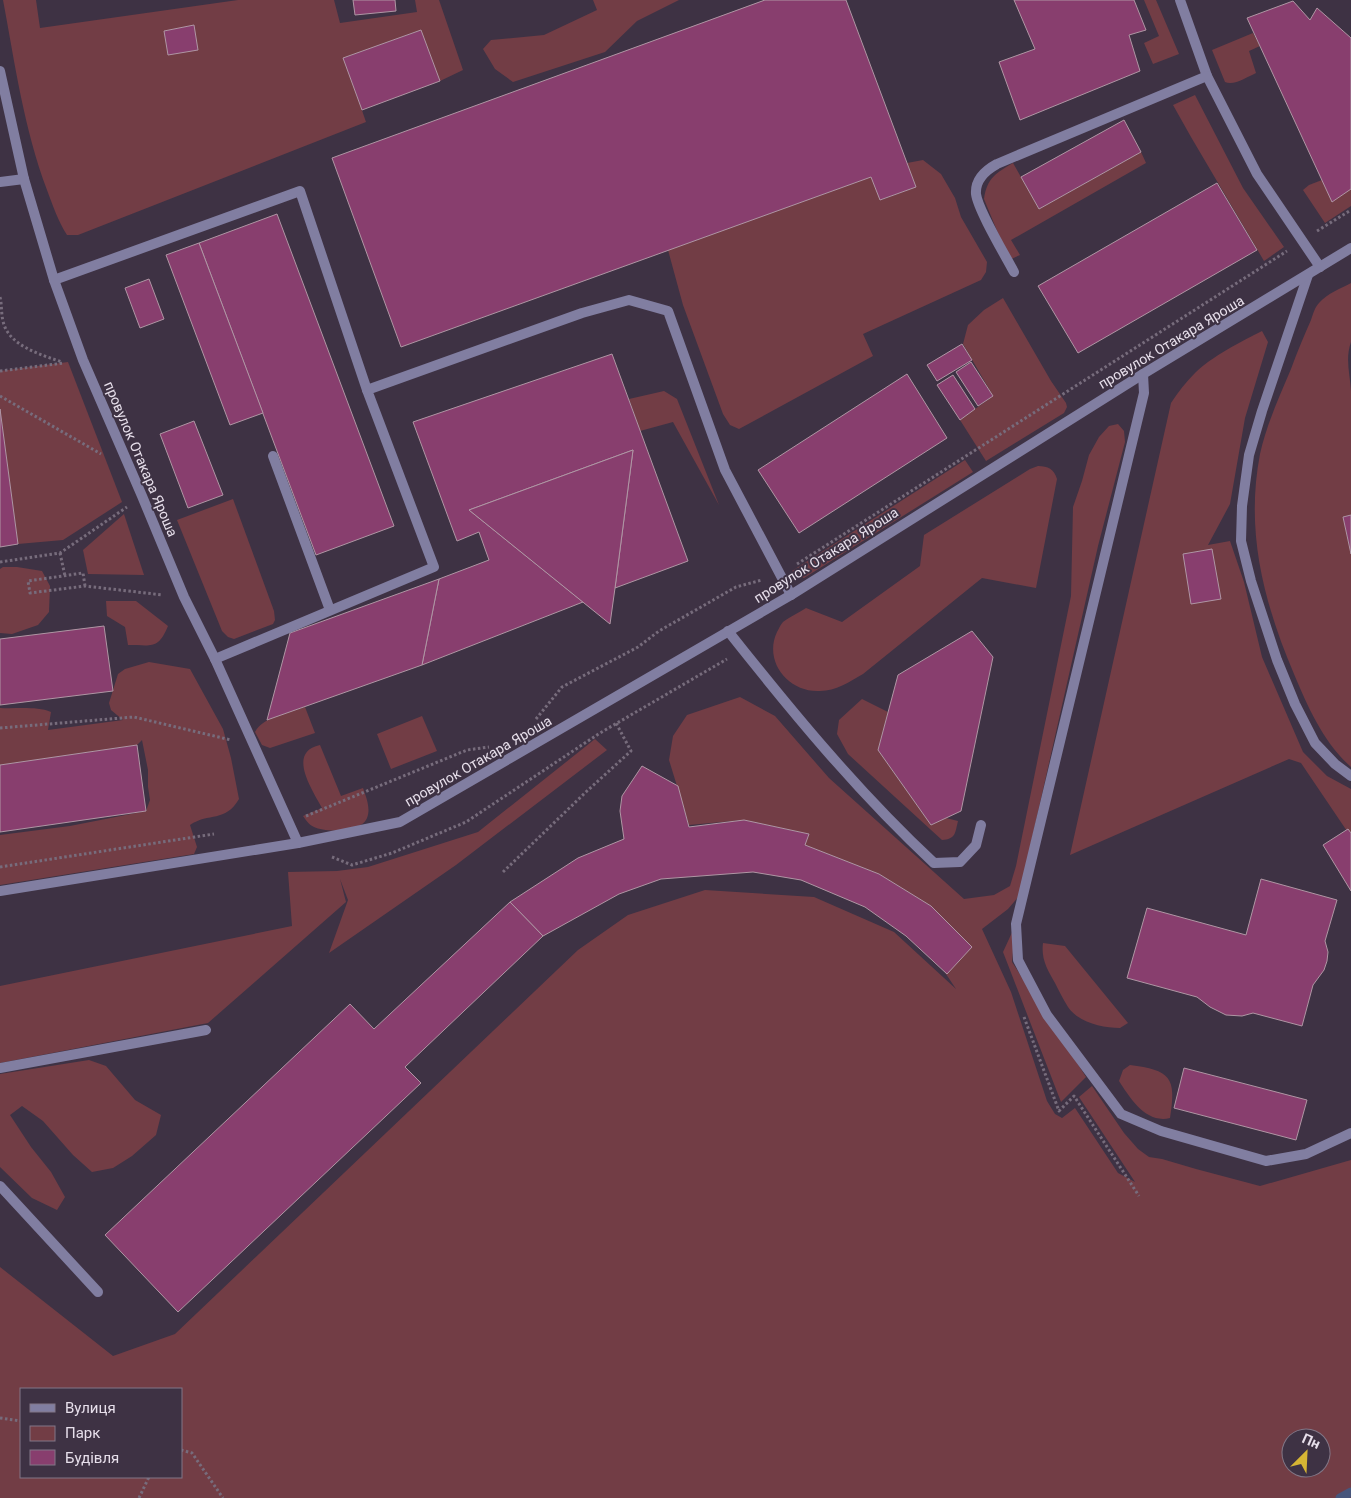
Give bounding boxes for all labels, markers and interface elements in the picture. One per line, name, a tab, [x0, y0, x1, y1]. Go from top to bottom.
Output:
street label: провулок Отакара Яроша	[1095, 292, 1247, 392]
street label: провулок Отакара Яроша	[101, 379, 181, 539]
street label: провулок Отакара Яроша	[751, 504, 901, 606]
street label: провулок Отакара Яроша	[402, 712, 554, 810]
legend	[20, 1388, 182, 1478]
text: Вулиця	[65, 1399, 116, 1417]
text: Парк	[65, 1424, 100, 1442]
north arrow	[1281, 1428, 1331, 1478]
text: Пн	[1300, 1430, 1323, 1452]
text: Будівля	[65, 1449, 119, 1467]

